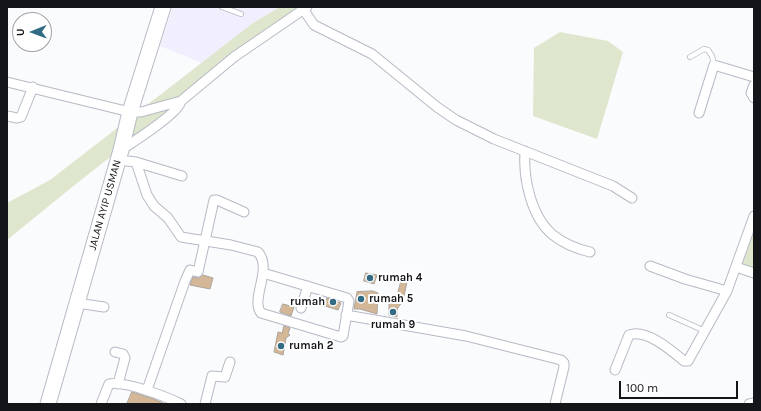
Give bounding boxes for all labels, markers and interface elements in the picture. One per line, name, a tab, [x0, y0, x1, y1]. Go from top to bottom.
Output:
north arrow	[12, 12, 52, 52]
text: U	[14, 28, 27, 36]
street label: JALAN AYIP USMAN	[86, 158, 124, 252]
place label: rumah 4	[378, 271, 422, 285]
marker: rumah 4	[365, 273, 375, 283]
place label: rumah 5	[369, 292, 413, 306]
marker: rumah 5	[356, 294, 366, 304]
place label: rumah	[290, 295, 325, 309]
marker: rumah	[328, 297, 338, 307]
marker: rumah 9	[388, 307, 398, 317]
place label: rumah 9	[371, 318, 415, 332]
place label: rumah 2	[289, 339, 333, 353]
marker: rumah 2	[276, 341, 286, 351]
scale bar	[621, 373, 740, 399]
text: 100 m	[626, 381, 658, 395]

